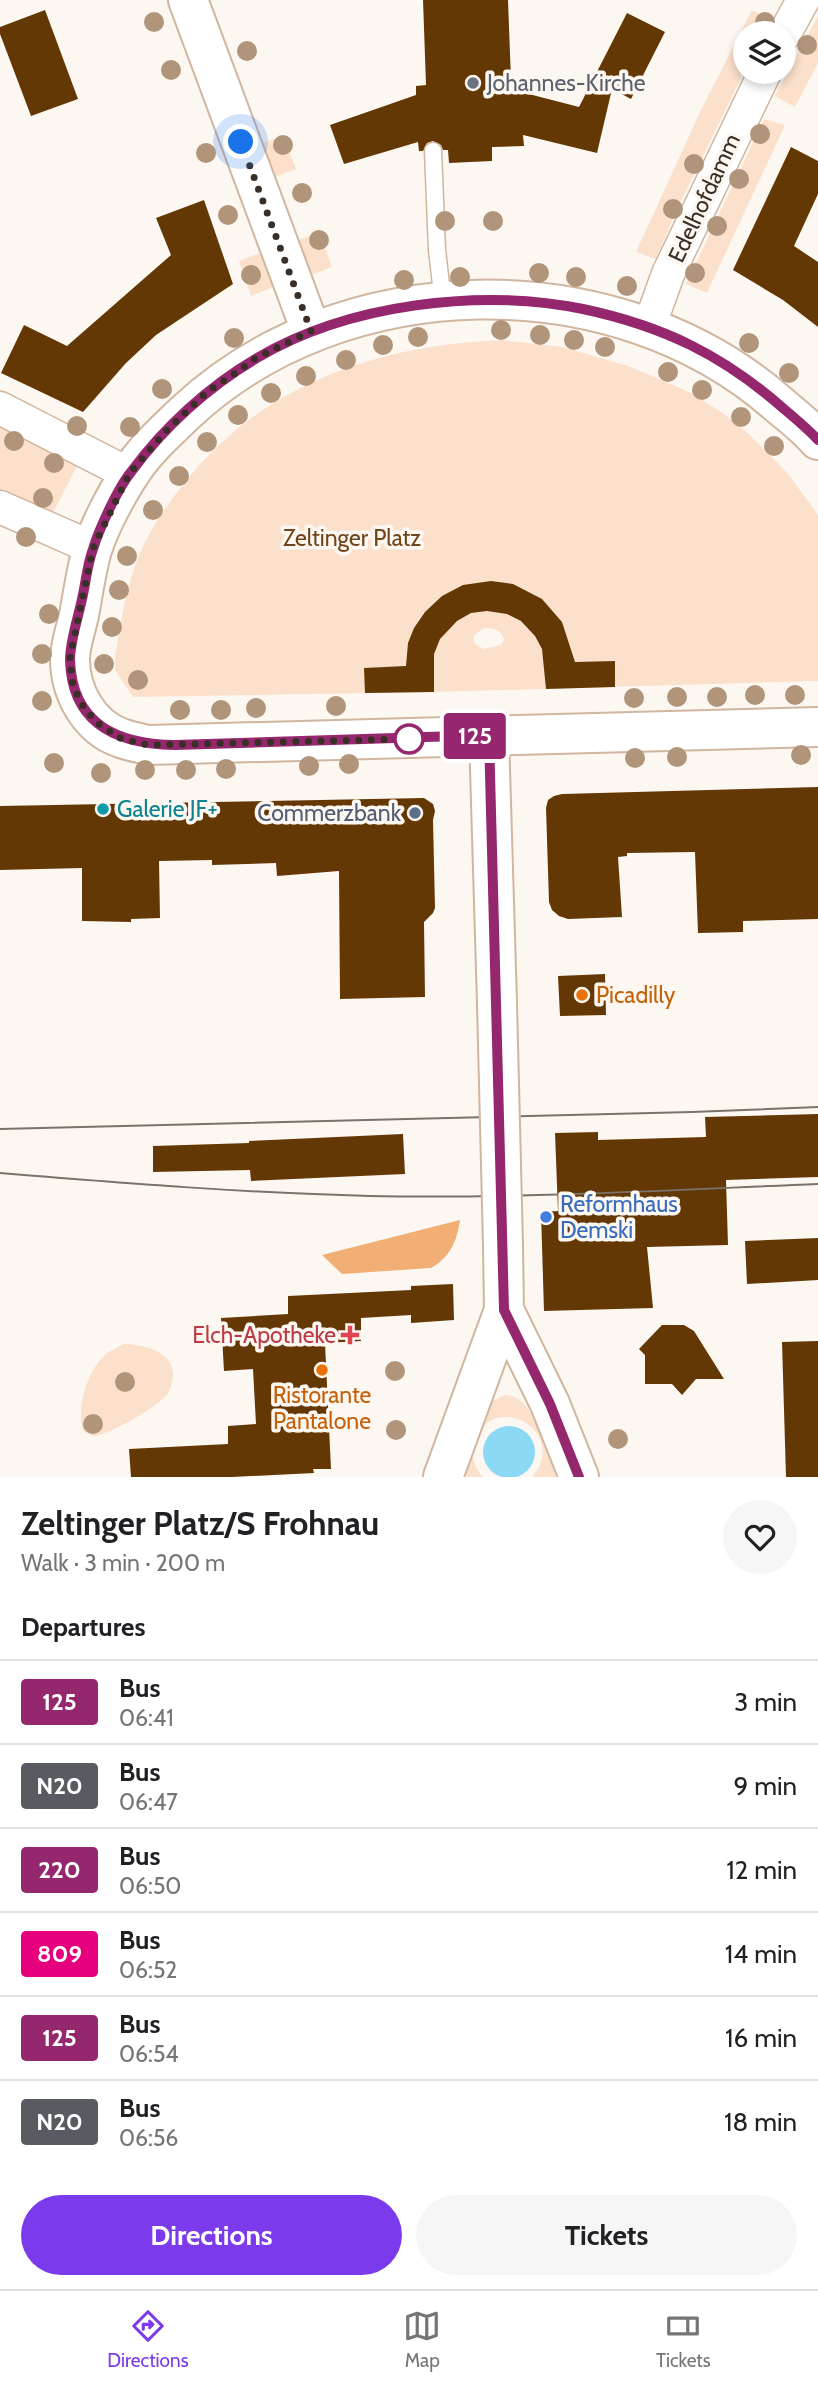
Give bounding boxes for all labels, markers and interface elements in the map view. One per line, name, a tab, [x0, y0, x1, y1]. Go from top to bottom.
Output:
map controls	[733, 21, 796, 84]
button: layers	[733, 21, 796, 84]
place label: Johannes-Kirche	[486, 69, 646, 97]
marker: Johannes-Kirche	[465, 75, 481, 91]
your location	[223, 124, 258, 159]
street label: Edelhofdamm	[662, 129, 746, 267]
park label: Zeltinger Platz	[283, 524, 421, 552]
line badge: 125	[435, 713, 515, 759]
text: 125	[458, 721, 492, 750]
unlabelled marker	[394, 724, 424, 754]
place label: Galerie JF+	[117, 795, 218, 823]
place label: Commerzbank	[257, 799, 402, 827]
marker: Galerie JF+	[95, 801, 111, 817]
marker: Commerzbank	[407, 805, 423, 821]
place label: Picadilly	[596, 981, 676, 1009]
marker: Picadilly	[574, 987, 590, 1003]
place label: Reformhaus Demski	[560, 1190, 678, 1244]
marker: Reformhaus Demski	[538, 1209, 554, 1225]
place label: Elch-Apotheke	[192, 1321, 336, 1349]
marker: Elch-Apotheke	[342, 1327, 358, 1343]
marker: Ristorante Pantalone	[314, 1362, 330, 1378]
place label: Ristorante Pantalone	[273, 1381, 372, 1435]
button: heart	[723, 1500, 797, 1574]
text: Zeltinger Platz/S Frohnau	[21, 1503, 379, 1543]
text: Walk · 3 min · 200 m	[21, 1549, 225, 1577]
text: Departures	[21, 1611, 145, 1643]
text: Bus	[119, 1672, 160, 1704]
text: 3 min	[734, 1686, 797, 1718]
text: 125	[42, 1687, 77, 1716]
text: 06:41	[119, 1704, 174, 1732]
text: Bus	[119, 1756, 160, 1788]
text: 9 min	[734, 1770, 797, 1802]
text: N20	[36, 1771, 83, 1800]
text: 06:47	[119, 1788, 178, 1816]
text: Bus	[119, 1840, 160, 1872]
text: 12 min	[726, 1854, 797, 1886]
text: 220	[38, 1855, 81, 1884]
text: 06:50	[119, 1872, 181, 1900]
text: Bus	[119, 1924, 160, 1956]
text: 14 min	[725, 1938, 797, 1970]
text: 809	[37, 1939, 82, 1968]
text: 06:52	[119, 1956, 177, 1984]
text: Bus	[119, 2008, 160, 2040]
text: 16 min	[725, 2022, 797, 2054]
text: 125	[42, 2023, 77, 2052]
text: 06:54	[119, 2040, 179, 2068]
text: Bus	[119, 2092, 160, 2124]
text: 18 min	[724, 2106, 797, 2138]
text: N20	[36, 2107, 83, 2136]
text: 06:56	[119, 2124, 178, 2152]
button: Directions	[21, 2195, 402, 2275]
button: Tickets	[416, 2195, 797, 2275]
tab: Directions	[107, 2307, 189, 2372]
tab: Map	[403, 2307, 441, 2372]
tab: Tickets	[656, 2307, 711, 2372]

